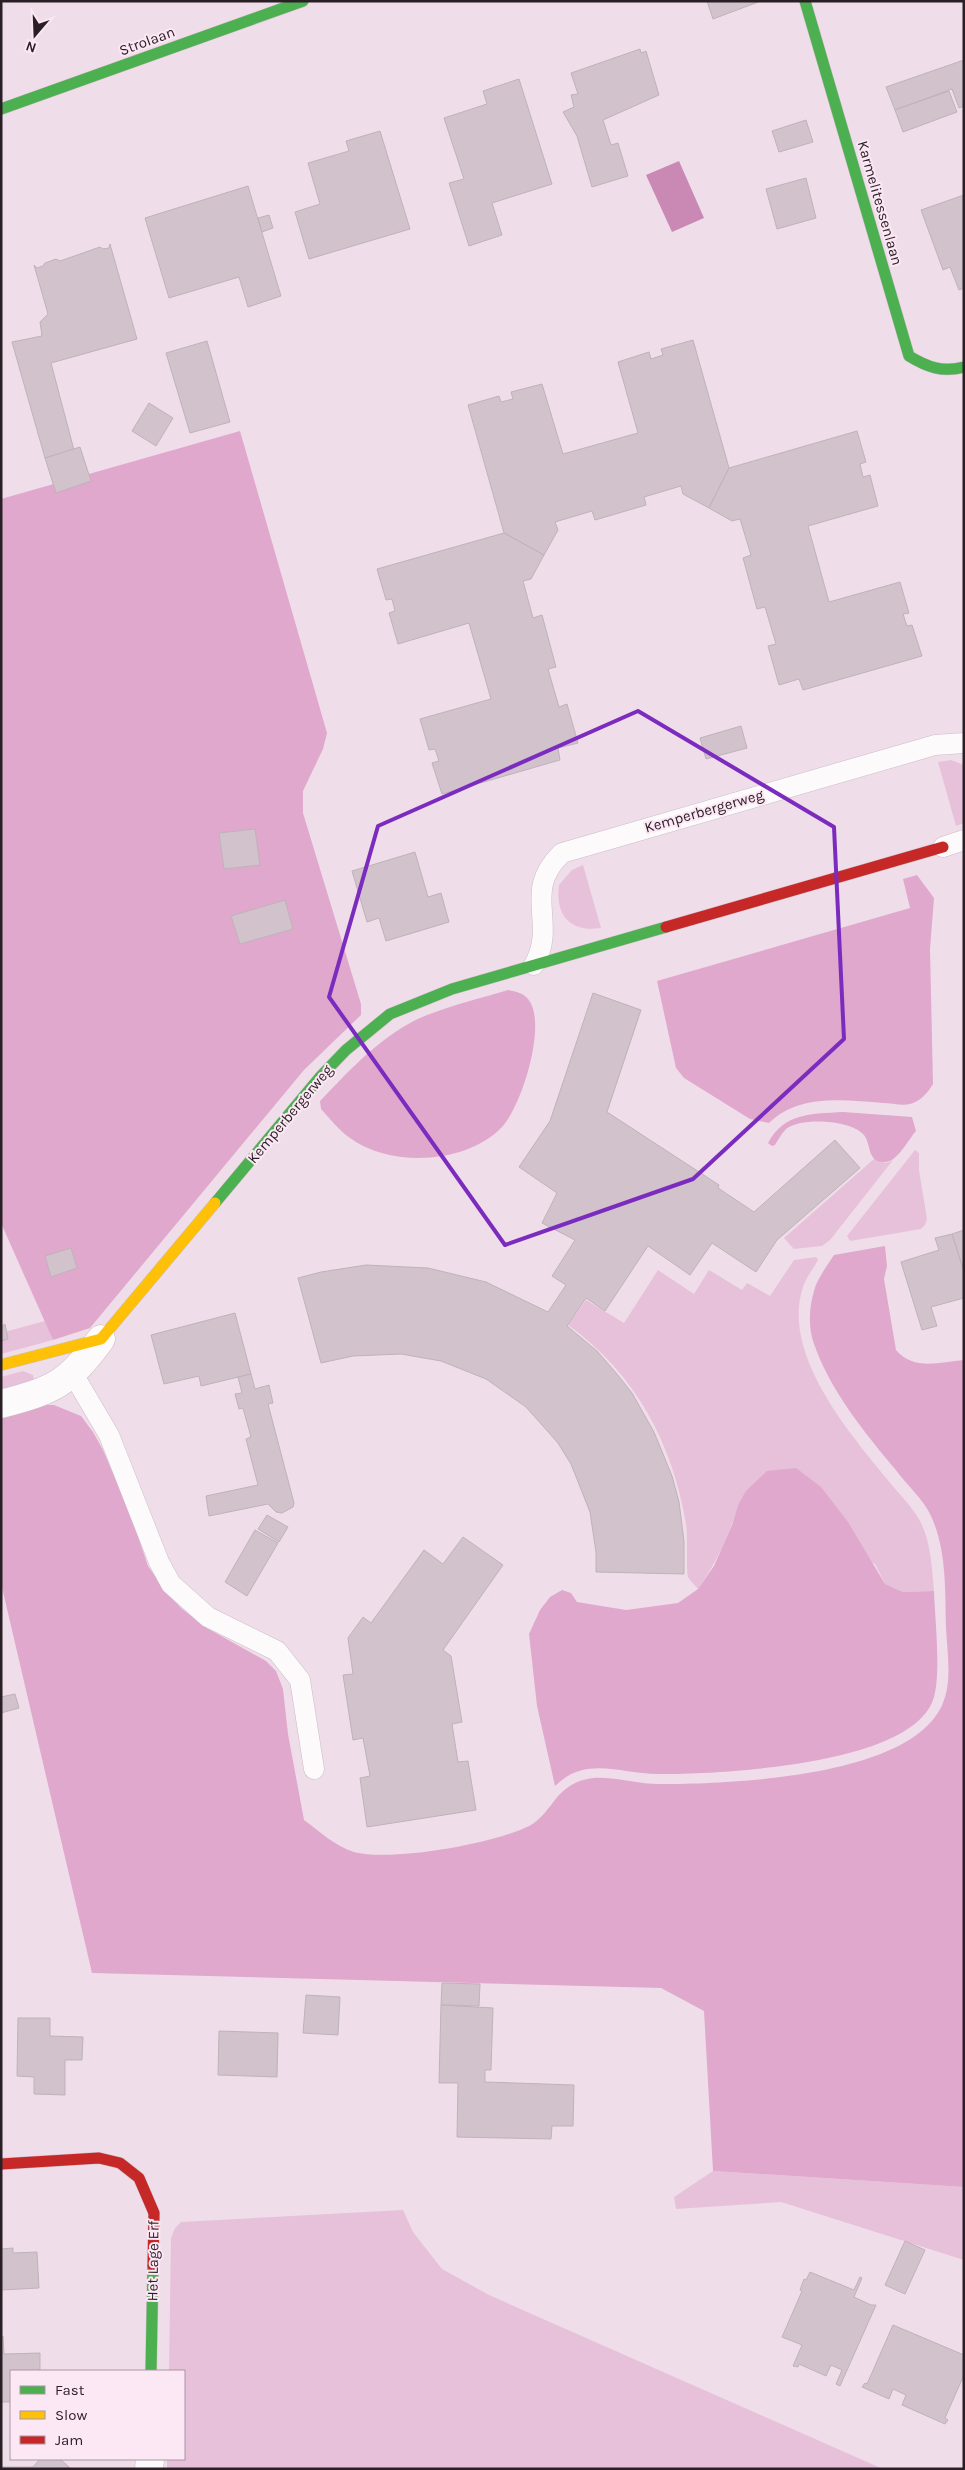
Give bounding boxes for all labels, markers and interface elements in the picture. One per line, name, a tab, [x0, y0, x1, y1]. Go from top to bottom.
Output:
north arrow	[10, 10, 60, 60]
street label: Strolaan	[117, 23, 177, 59]
text: N	[23, 37, 38, 56]
street label: Karmelitessenlaan	[854, 139, 906, 267]
street label: Kemperbergerweg	[642, 785, 766, 837]
street label: Kemperbergerweg	[244, 1061, 337, 1167]
street label: Het Lage Erf	[143, 2220, 163, 2302]
legend	[10, 2370, 185, 2460]
text: Fast	[55, 2381, 85, 2399]
text: Slow	[55, 2406, 87, 2424]
text: Jam	[55, 2431, 83, 2449]

